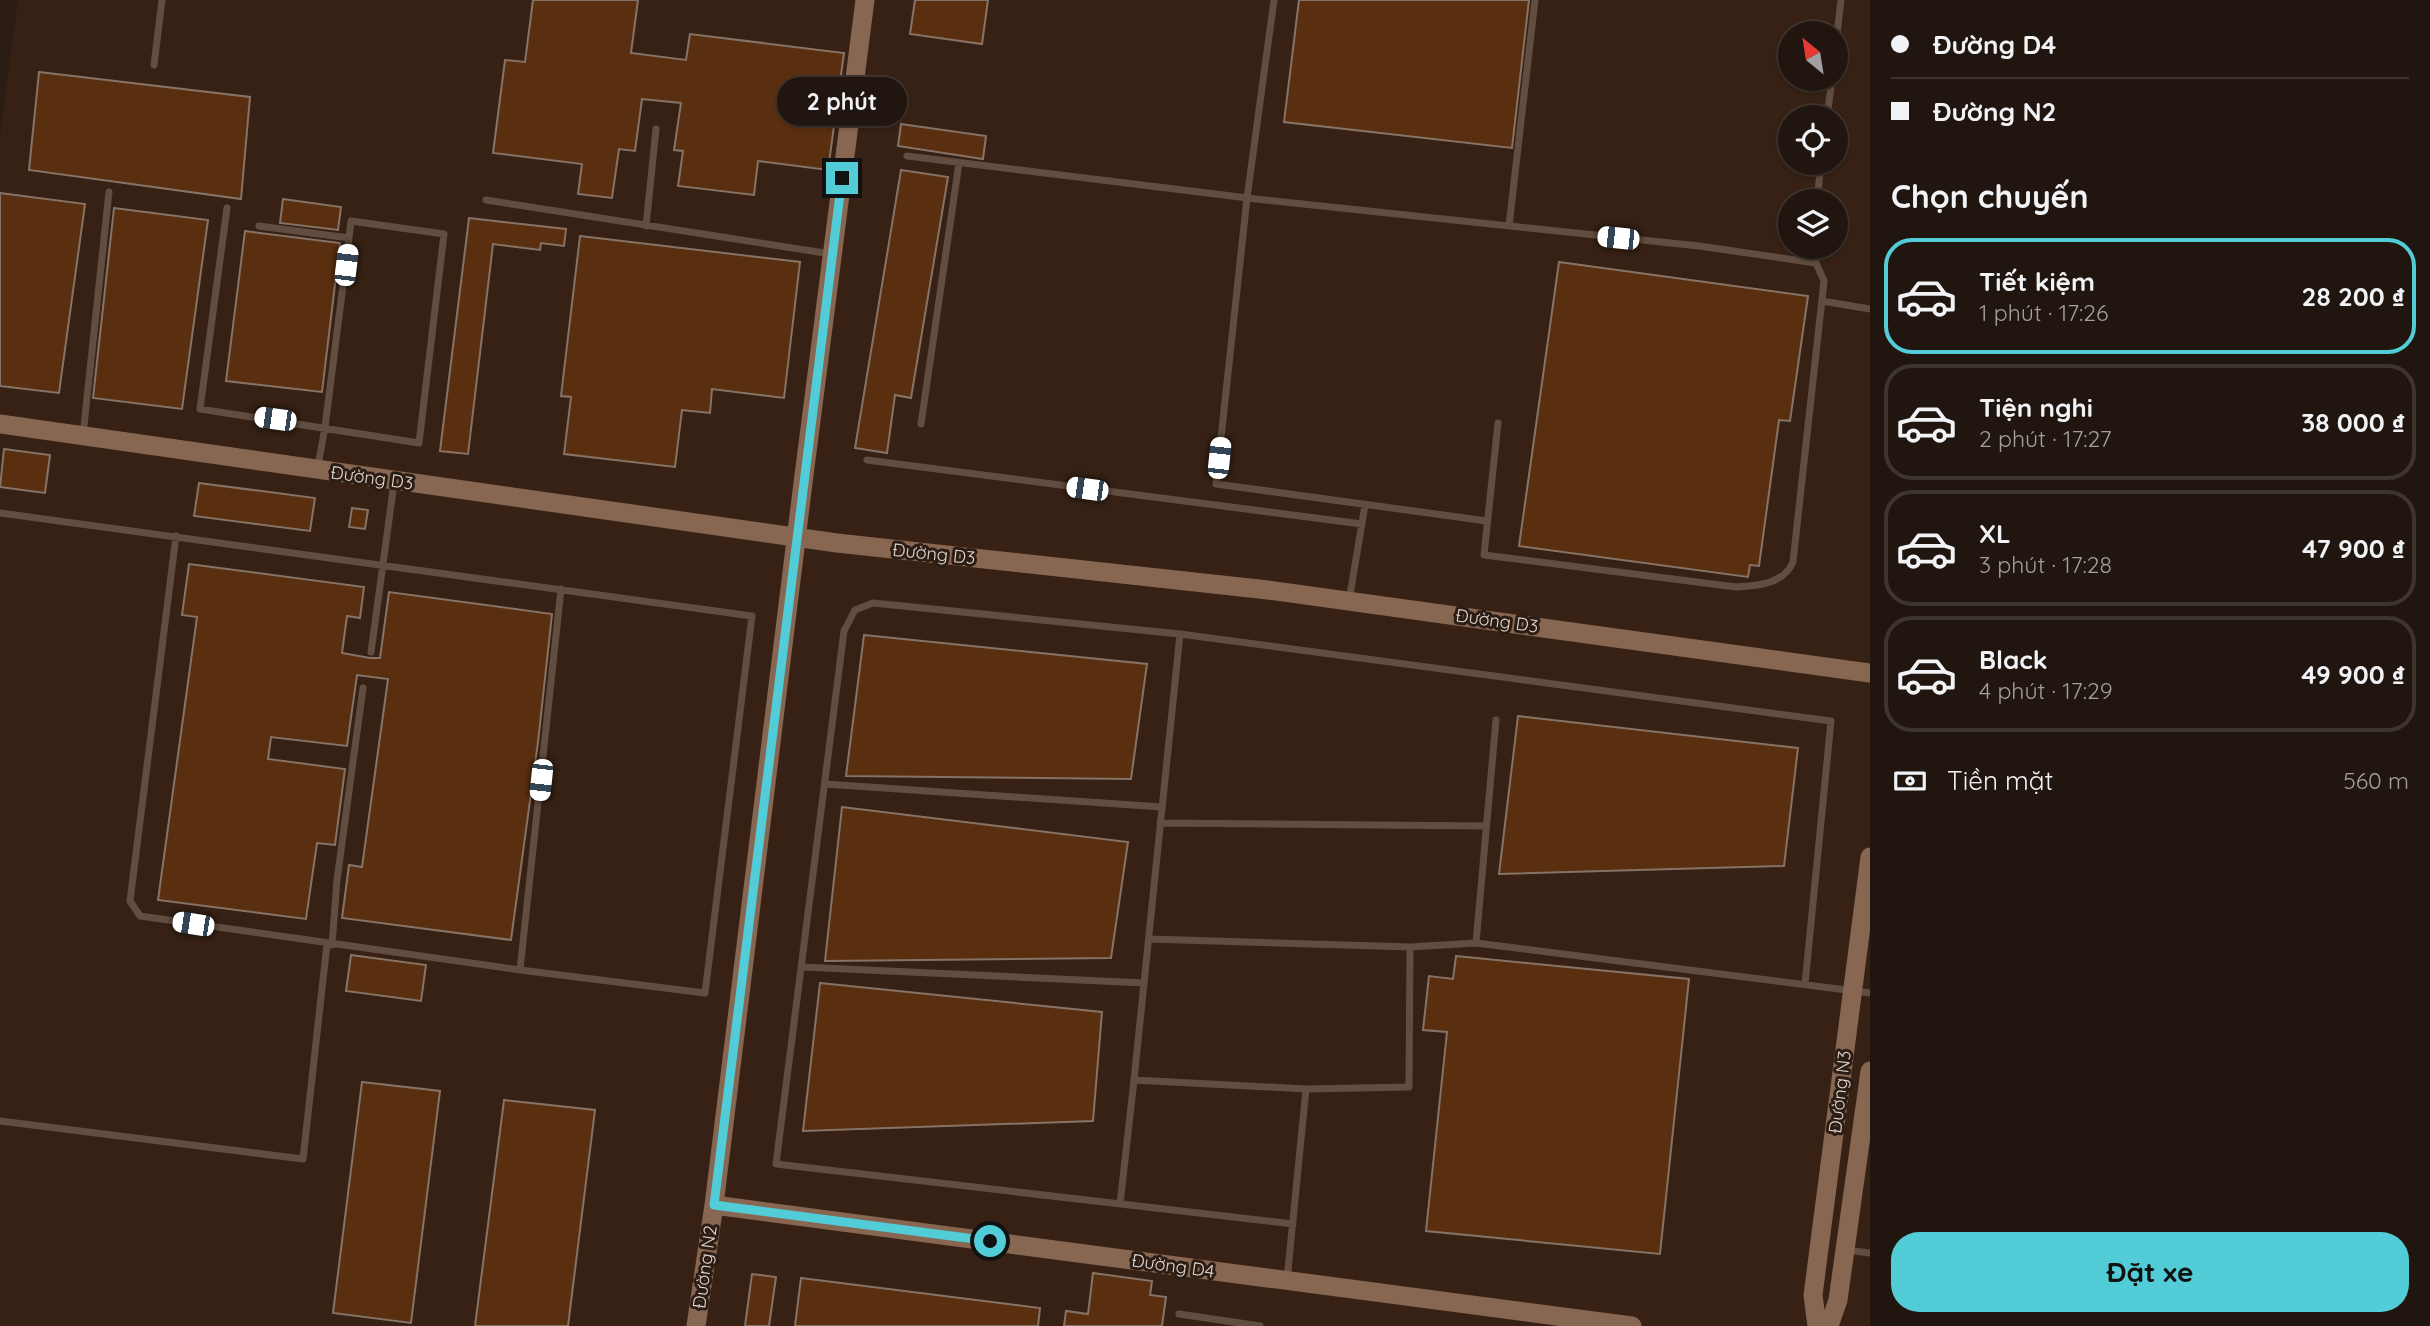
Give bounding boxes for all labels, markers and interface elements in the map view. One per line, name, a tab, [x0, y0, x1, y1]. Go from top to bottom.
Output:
north arrow	[1778, 21, 1848, 91]
map controls	[1778, 21, 1848, 259]
text: Đường D4	[1933, 28, 2056, 61]
callout: 2 phút	[777, 76, 907, 125]
text: 2 phút	[807, 87, 877, 116]
text: Đường N2	[1933, 95, 2056, 128]
button: locate	[1778, 105, 1848, 175]
route end	[826, 162, 858, 194]
text: Chọn chuyến	[1891, 176, 2089, 216]
button: layers	[1778, 189, 1848, 259]
car	[1597, 225, 1640, 251]
car	[334, 243, 359, 287]
icon: car	[1895, 265, 1958, 328]
text: Tiết kiệm	[1979, 265, 2095, 298]
text: 28 200 ₫	[2302, 280, 2405, 313]
text: 1 phút · 17:26	[1979, 298, 2108, 327]
icon: car	[1895, 391, 1958, 454]
text: Tiện nghi	[1979, 391, 2093, 424]
car	[253, 406, 298, 432]
text: 38 000 ₫	[2301, 406, 2405, 439]
text: 2 phút · 17:27	[1979, 424, 2112, 453]
car	[1207, 436, 1232, 480]
street label: Đường D3	[329, 460, 415, 495]
car	[1065, 476, 1110, 502]
icon: car	[1895, 517, 1958, 580]
text: XL	[1979, 517, 2011, 550]
text: 47 900 ₫	[2302, 532, 2405, 565]
street label: Đường D3	[892, 538, 977, 569]
text: 3 phút · 17:28	[1979, 550, 2112, 579]
street label: Đường D3	[1454, 603, 1540, 638]
icon: car	[1895, 643, 1958, 706]
text: Black	[1979, 643, 2048, 676]
text: 49 900 ₫	[2301, 658, 2405, 691]
text: 4 phút · 17:29	[1979, 676, 2113, 705]
car	[529, 758, 554, 802]
icon: cash	[1891, 762, 1929, 800]
text: Tiền mặt	[1947, 764, 2053, 797]
text: 560 m	[2343, 766, 2409, 795]
car	[171, 910, 216, 938]
street label: Đường N3	[1823, 1049, 1856, 1135]
street label: Đường N2	[687, 1224, 722, 1310]
route start	[974, 1225, 1006, 1257]
button: Đặt xe	[1891, 1232, 2409, 1312]
street label: Đường D4	[1130, 1248, 1216, 1283]

